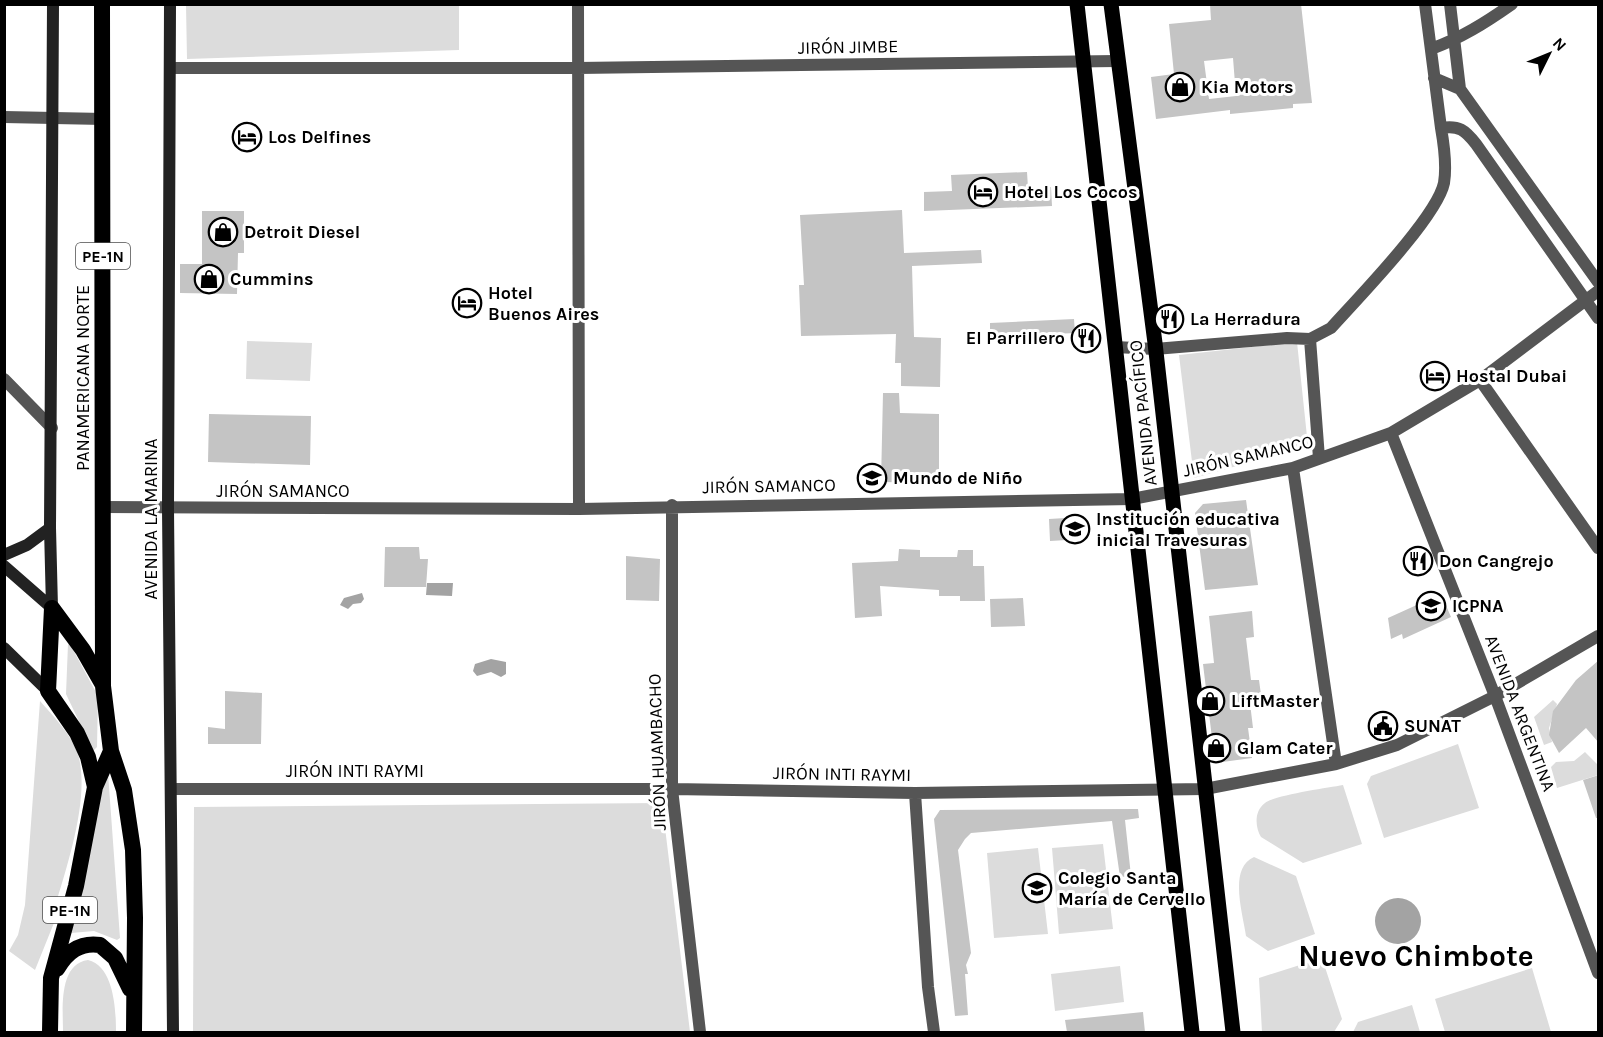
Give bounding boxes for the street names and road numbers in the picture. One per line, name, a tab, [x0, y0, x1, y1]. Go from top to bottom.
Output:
street label: JIRÓN JIMBE	[798, 34, 898, 59]
road number: PE-1N	[76, 243, 130, 269]
street label: PANAMERICANA NORTE	[72, 285, 94, 471]
street label: AVENIDA PACÍFICO	[1123, 339, 1162, 487]
street label: JIRÓN SAMANCO	[1180, 429, 1315, 482]
street label: AVENIDA LA MARINA	[140, 438, 162, 600]
street label: JIRÓN SAMANCO	[702, 473, 836, 498]
street label: JIRÓN SAMANCO	[216, 479, 350, 502]
street label: AVENIDA ARGENTINA	[1480, 632, 1560, 794]
street label: JIRÓN HUAMBACHO	[642, 673, 671, 831]
street label: JIRÓN INTI RAYMI	[286, 759, 424, 782]
street label: JIRÓN INTI RAYMI	[773, 761, 911, 786]
road number: PE-1N	[43, 897, 97, 923]

